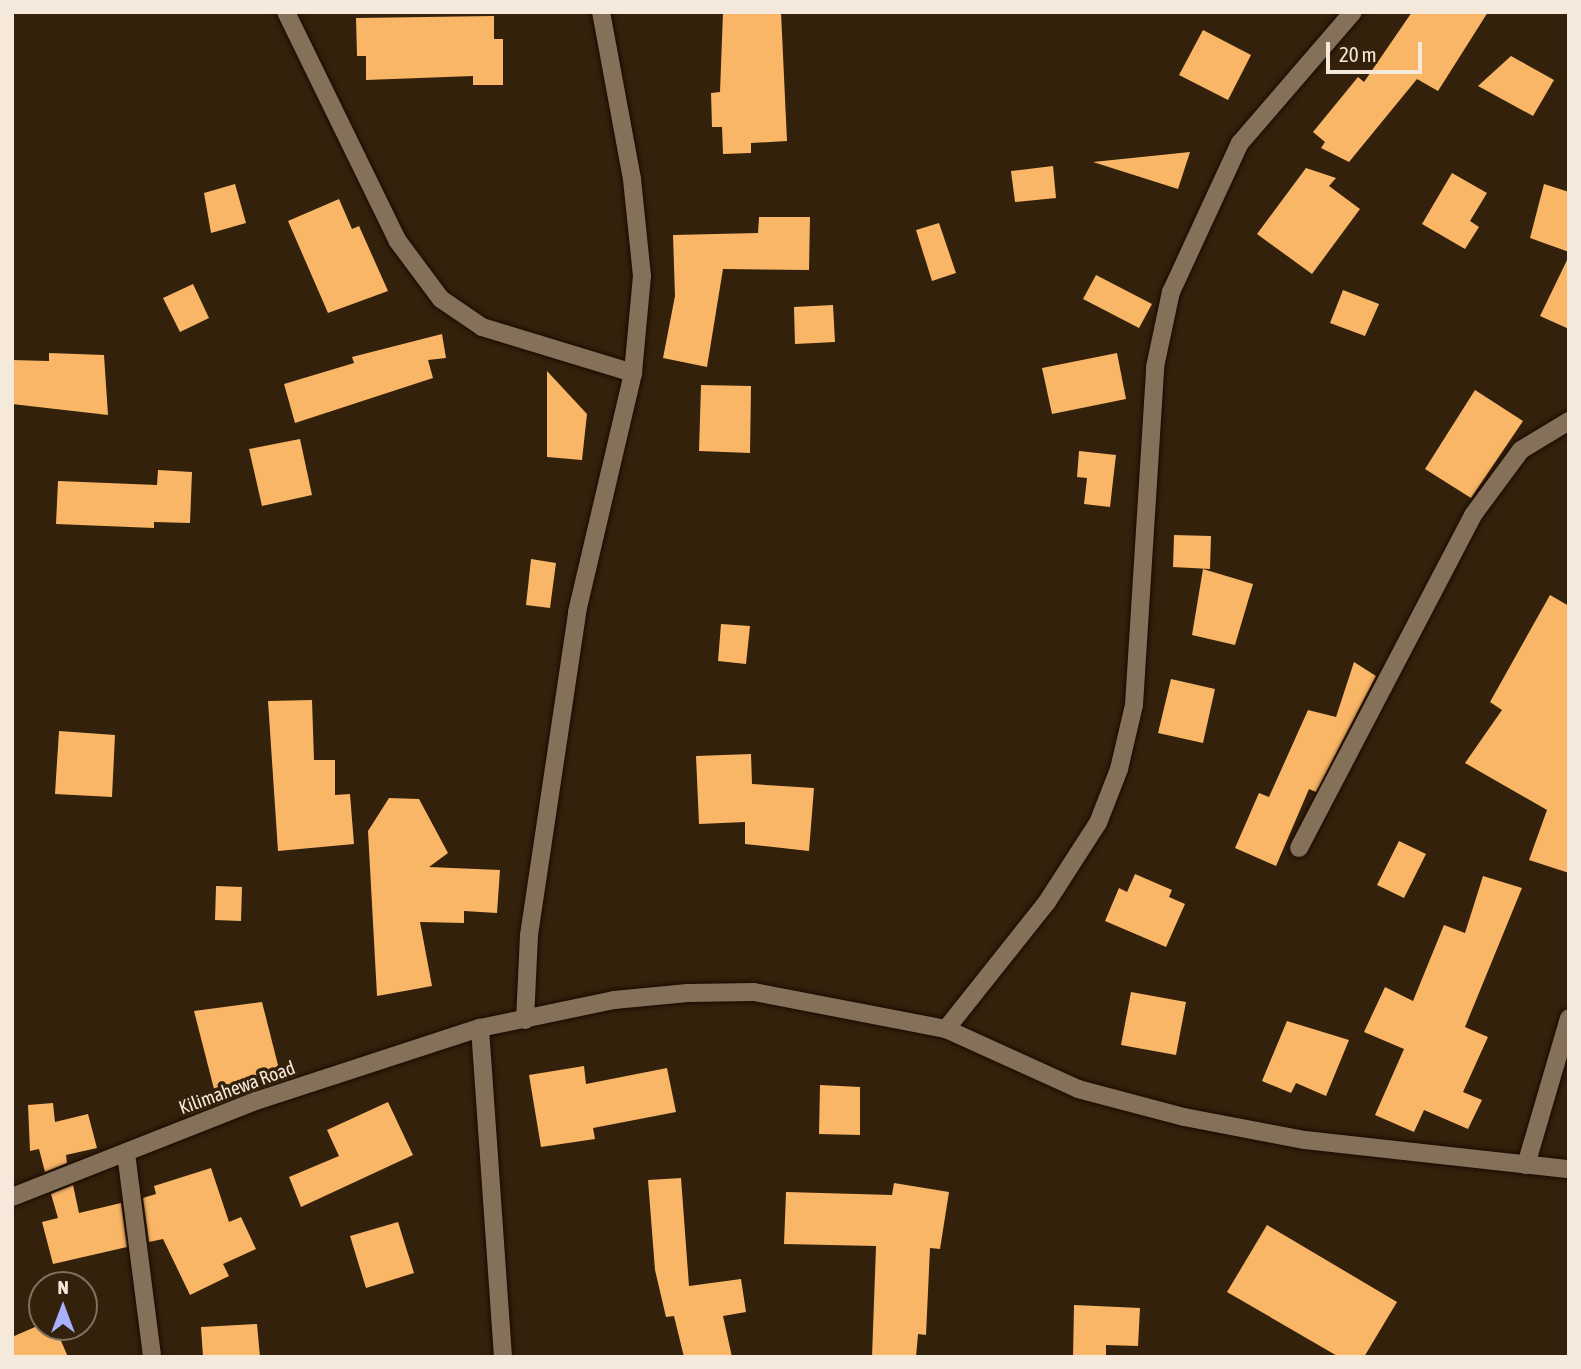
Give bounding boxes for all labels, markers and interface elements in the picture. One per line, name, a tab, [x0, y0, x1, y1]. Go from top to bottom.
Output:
scale bar	[1329, 28, 1425, 72]
text: 20 m	[1339, 42, 1377, 66]
street label: Kilimahewa Road	[176, 1056, 298, 1120]
north arrow	[28, 1271, 98, 1341]
text: N	[57, 1276, 69, 1298]

